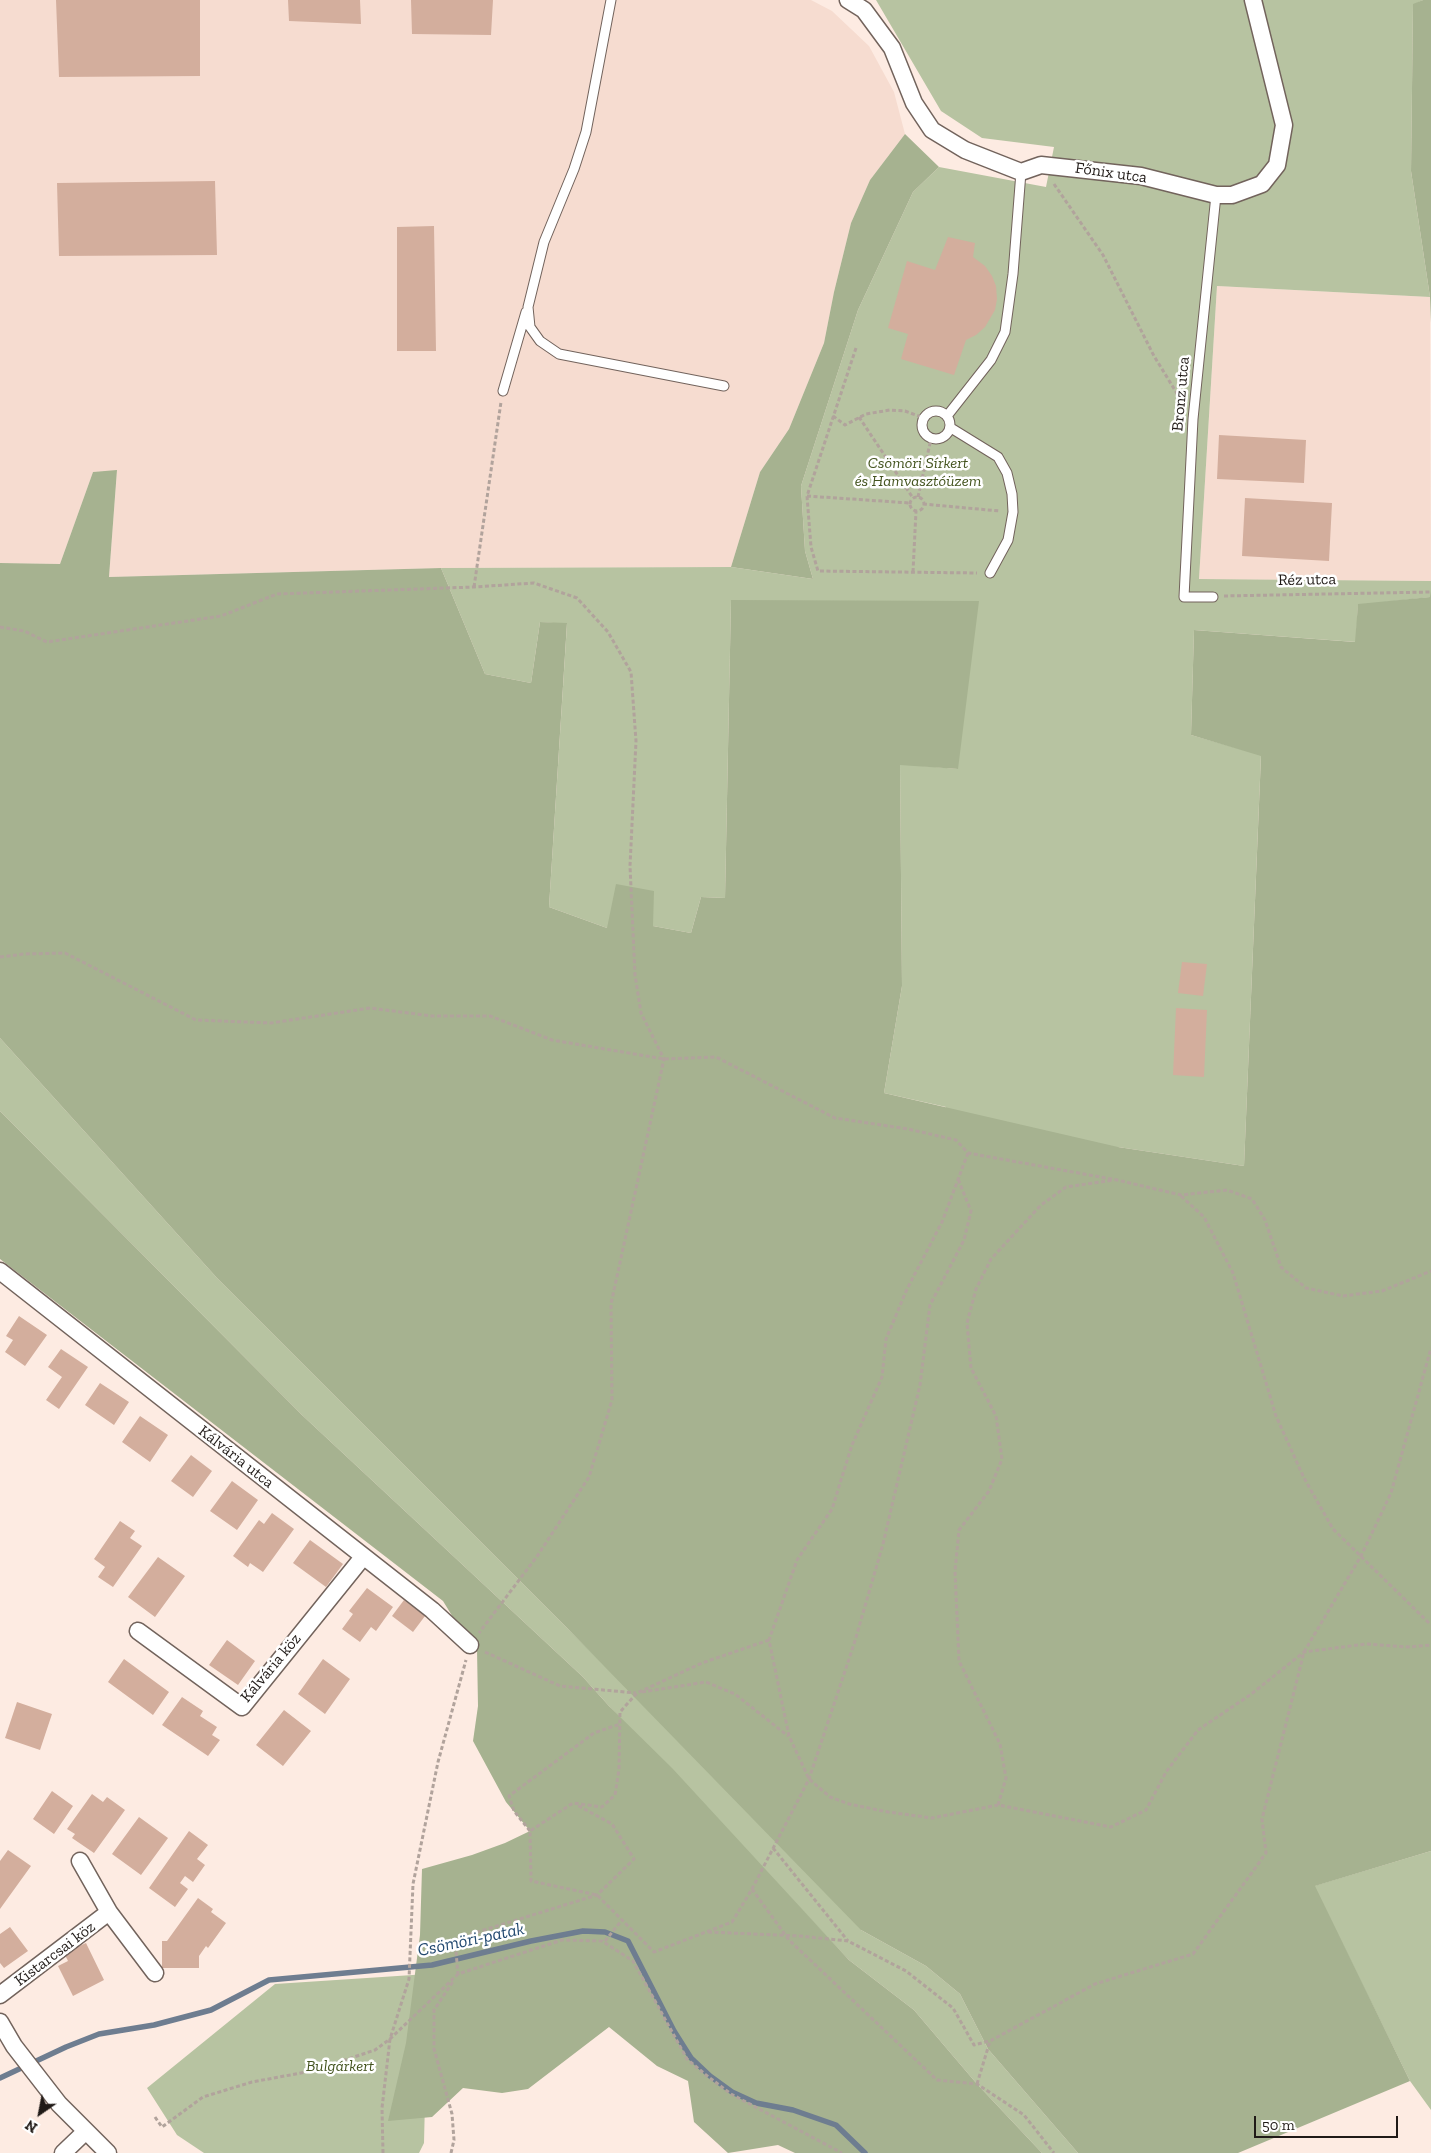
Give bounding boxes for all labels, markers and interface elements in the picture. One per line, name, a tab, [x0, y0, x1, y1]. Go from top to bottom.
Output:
street label: Főnix utca	[1074, 158, 1148, 188]
street label: Bronz utca	[1168, 356, 1194, 432]
park label: Csömöri Sírkert és Hamvasztóüzem	[855, 453, 981, 491]
street label: Réz utca	[1278, 570, 1336, 590]
street label: Kálvária utca	[194, 1422, 278, 1492]
street label: Kálvária köz	[237, 1630, 305, 1706]
street label: Kistarcsai köz	[11, 1917, 99, 1991]
water label: Csömöri-patak	[416, 1918, 526, 1962]
park label: Bulgárkert	[306, 2056, 374, 2076]
north arrow	[15, 2088, 65, 2138]
scale bar	[1256, 2106, 1400, 2138]
text: N	[22, 2116, 41, 2136]
text: 50 m	[1262, 2116, 1295, 2134]

